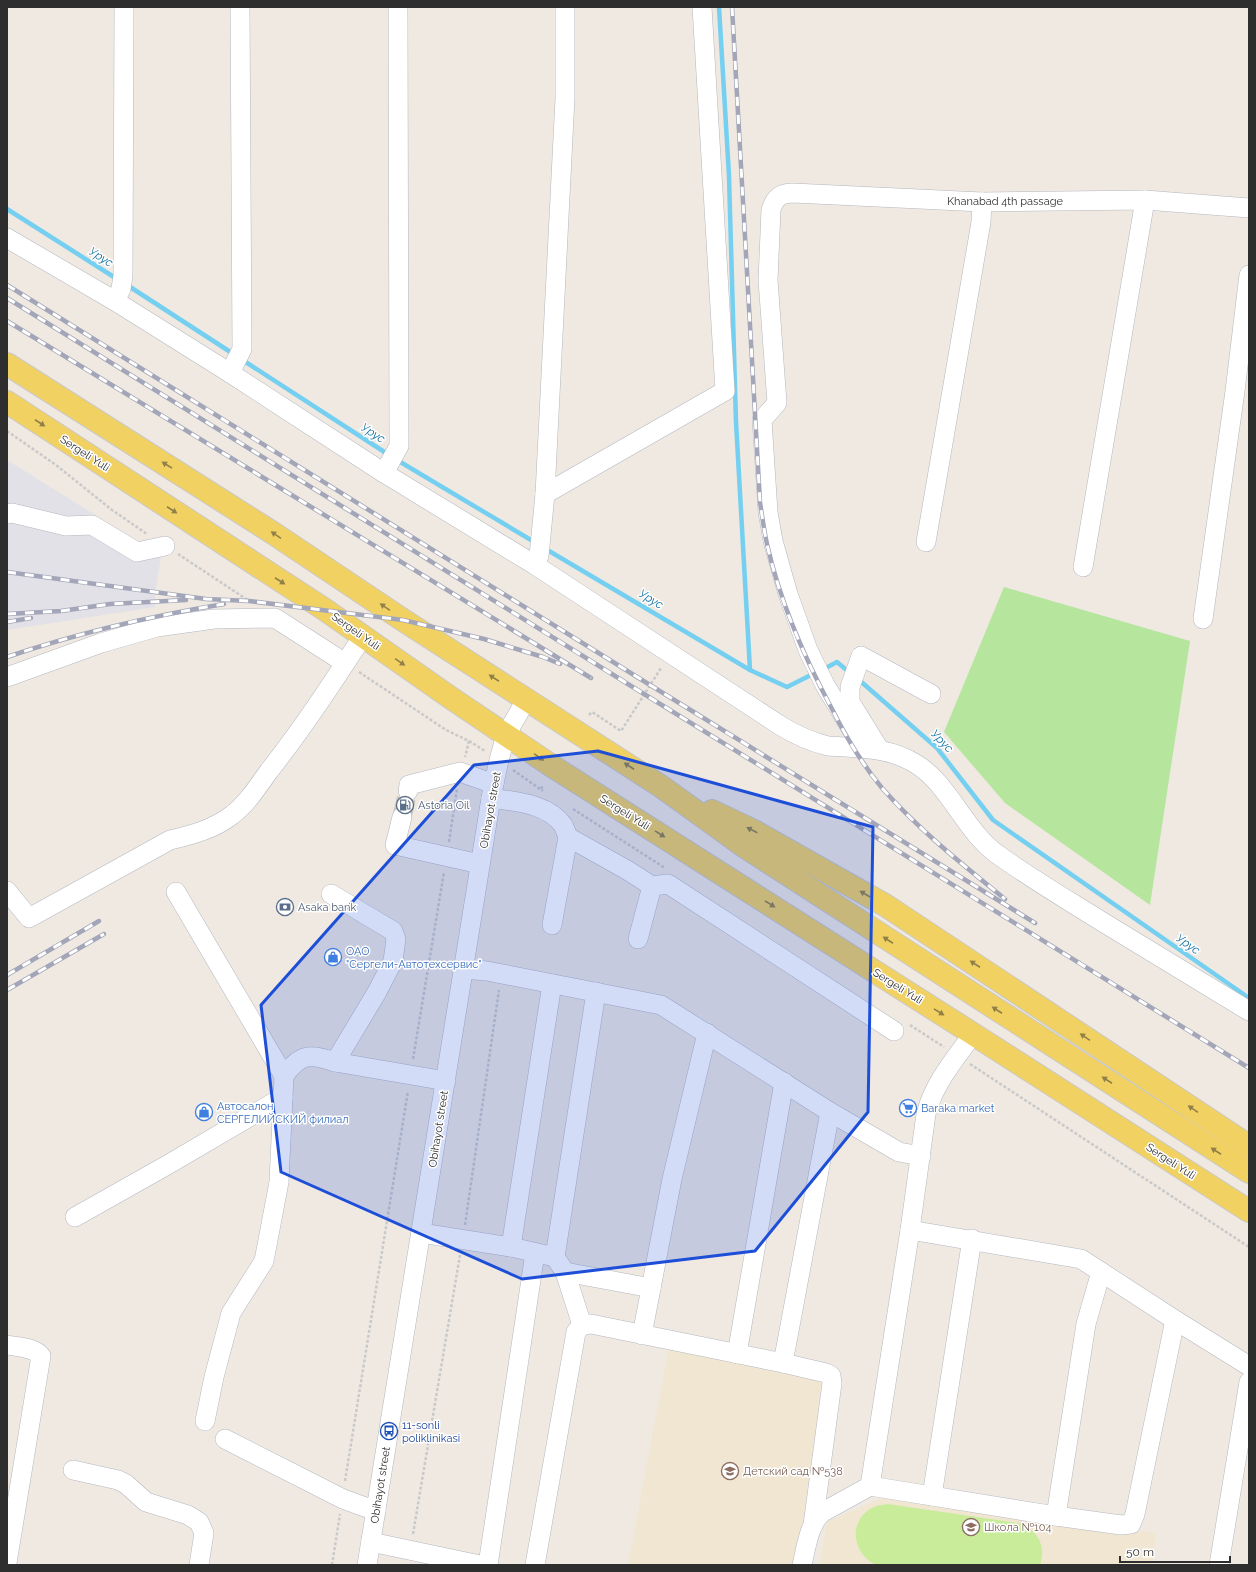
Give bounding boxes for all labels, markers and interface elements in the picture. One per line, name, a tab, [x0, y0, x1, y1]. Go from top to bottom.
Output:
street label: Khanabad 4th passage	[947, 195, 1063, 208]
water label: Урус	[86, 244, 116, 270]
one-way arrow	[34, 420, 45, 427]
water label: Урус	[358, 420, 388, 446]
street label: Sergeli Yuli	[58, 433, 112, 474]
one-way arrow	[161, 462, 173, 469]
one-way arrow	[167, 506, 177, 514]
one-way arrow	[271, 531, 282, 539]
one-way arrow	[275, 578, 286, 585]
water label: Урус	[636, 586, 666, 612]
one-way arrow	[379, 604, 390, 611]
street label: Sergeli Yuli	[329, 610, 383, 653]
one-way arrow	[394, 658, 405, 666]
one-way arrow	[488, 674, 499, 682]
water label: Урус	[928, 727, 957, 756]
one-way arrow	[534, 753, 544, 761]
one-way arrow	[624, 762, 634, 770]
street label: Obihayot street	[477, 770, 504, 849]
street label: Sergeli Yuli	[597, 792, 652, 833]
fuel station icon: Astoria Oil	[395, 795, 415, 815]
place label: Astoria Oil	[418, 799, 470, 812]
one-way arrow	[746, 827, 758, 833]
one-way arrow	[654, 831, 666, 838]
one-way arrow	[860, 891, 871, 898]
bank icon: Asaka bank	[275, 897, 295, 917]
one-way arrow	[765, 900, 775, 908]
place label: Asaka bank	[298, 901, 356, 914]
water label: Урус	[1173, 931, 1203, 958]
one-way arrow	[883, 936, 893, 944]
place label: ОАО "Сергели-Автотехсервис"	[346, 945, 482, 971]
shop icon: ОАО "Сергели-Автотехсервис"	[323, 947, 343, 967]
one-way arrow	[970, 960, 980, 968]
street label: Sergeli Yuli	[870, 966, 925, 1007]
one-way arrow	[992, 1006, 1003, 1014]
one-way arrow	[933, 1008, 944, 1015]
one-way arrow	[1080, 1033, 1090, 1041]
one-way arrow	[1101, 1077, 1113, 1084]
street label: Obihayot street	[426, 1089, 451, 1168]
supermarket icon: Baraka market	[898, 1098, 918, 1118]
place label: Автосалон СЕРГЕЛИЙСКИЙ филиал	[217, 1100, 348, 1126]
shop icon: Автосалон СЕРГЕЛИЙСКИЙ филиал	[194, 1102, 214, 1122]
place label: Baraka market	[921, 1102, 995, 1115]
one-way arrow	[1188, 1105, 1198, 1113]
street label: Sergeli Yuli	[1144, 1141, 1198, 1182]
one-way arrow	[1211, 1147, 1221, 1155]
place label: 11-sonli poliklinikasi	[402, 1419, 460, 1445]
bus stop icon: 11-sonli poliklinikasi	[379, 1421, 399, 1441]
street label: Obihayot street	[368, 1445, 393, 1524]
school or university icon: Детский сад №538	[720, 1461, 740, 1481]
place label: Детский сад №538	[743, 1465, 843, 1478]
school or university icon: Школа №104	[961, 1517, 981, 1537]
place label: Школа №104	[984, 1521, 1051, 1534]
scale bar	[1120, 1538, 1230, 1564]
text: 50 m	[1126, 1545, 1154, 1559]

